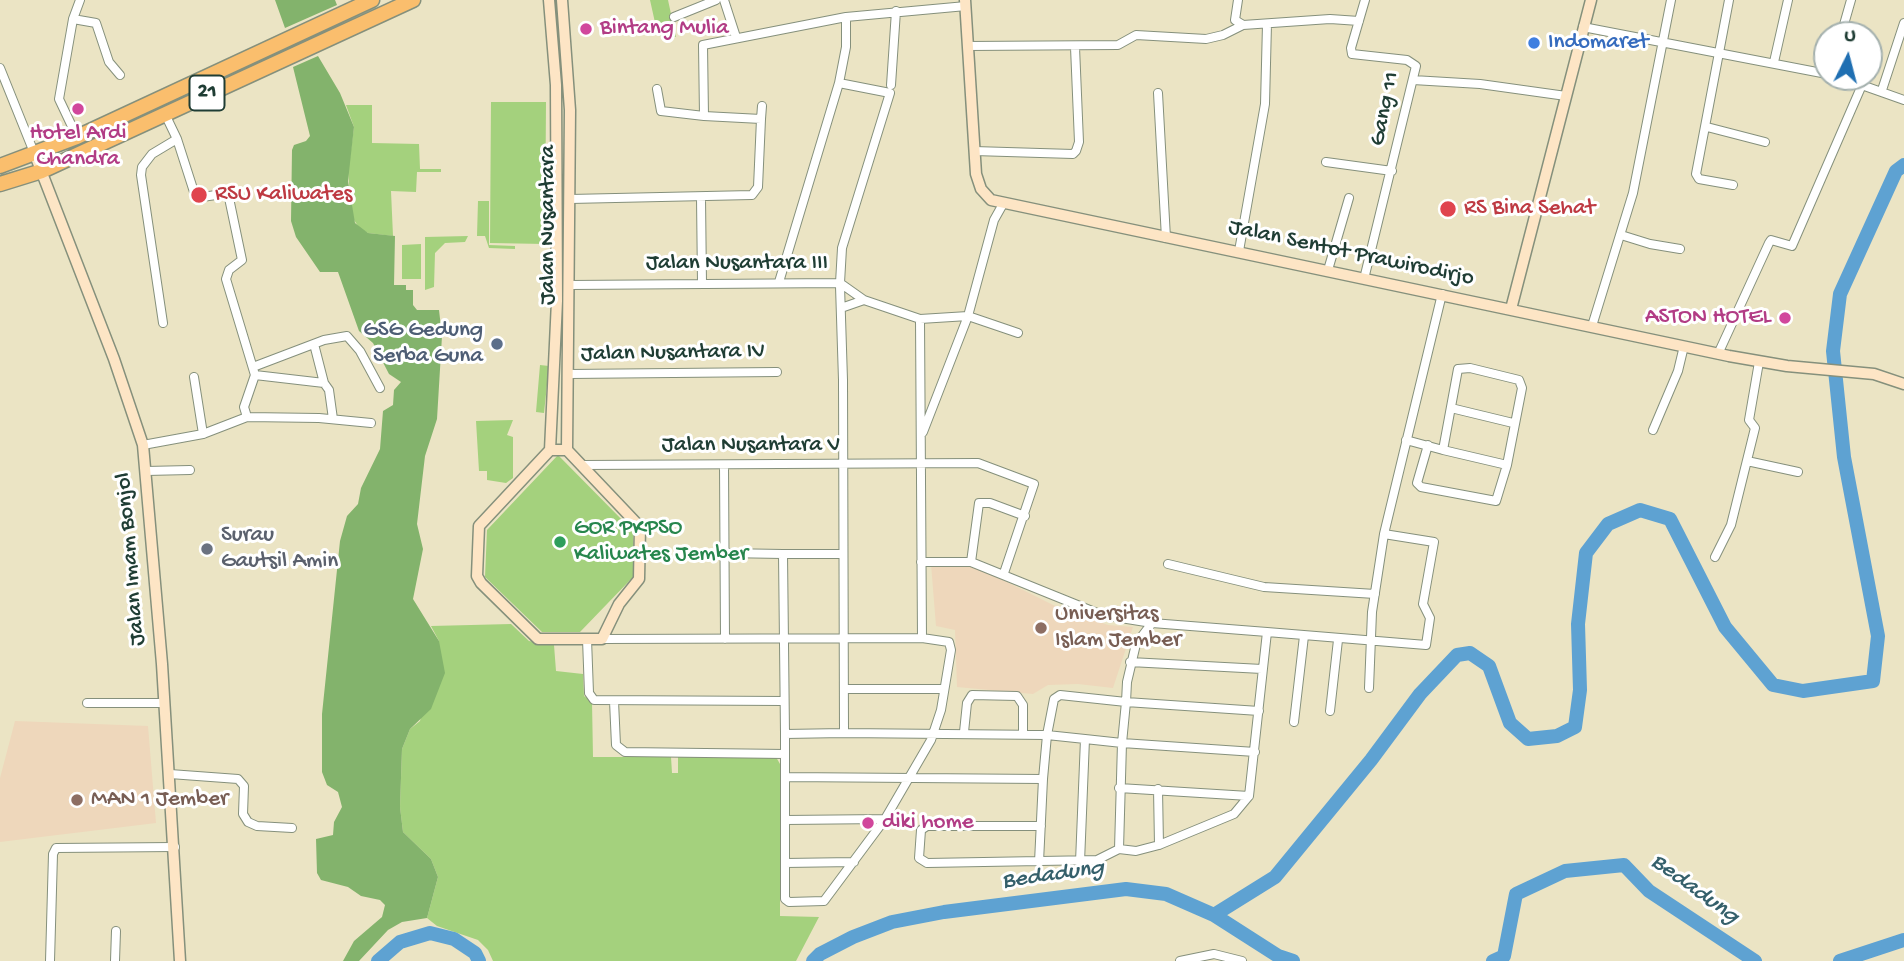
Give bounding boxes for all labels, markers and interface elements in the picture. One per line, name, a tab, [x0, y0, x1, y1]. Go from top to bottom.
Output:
place label: Bintang Mulia	[600, 15, 729, 43]
marker: Bintang Mulia	[578, 21, 594, 37]
north arrow	[1813, 21, 1883, 91]
text: U	[1843, 25, 1857, 49]
place label: Indomaret	[1548, 29, 1648, 57]
marker: Indomaret	[1526, 35, 1542, 51]
street label: Gang 11	[1365, 69, 1407, 149]
road number: 21	[190, 76, 224, 110]
marker: Hotel Ardi Chandra	[70, 101, 86, 117]
place label: Hotel Ardi Chandra	[29, 120, 127, 174]
street label: Jalan Nusantara	[535, 145, 563, 305]
place label: RSU Kaliwates	[215, 181, 352, 209]
marker: RSU Kaliwates	[189, 185, 209, 205]
place label: RS Bina Sehat	[1464, 195, 1595, 223]
marker: RS Bina Sehat	[1438, 199, 1458, 219]
street label: Jalan Sentot Prawirodirjo	[1226, 214, 1476, 294]
street label: Jalan Nusantara III	[646, 250, 828, 278]
place label: ASTON HOTEL	[1645, 304, 1771, 332]
marker: ASTON HOTEL	[1777, 310, 1793, 326]
place label: GSG Gedung Serba Guna	[363, 317, 483, 371]
marker: GSG Gedung Serba Guna	[489, 336, 505, 352]
street label: Jalan Nusantara IV	[581, 339, 765, 369]
street label: Jalan Nusantara V	[662, 432, 840, 460]
street label: Jalan Imam Bonjol	[111, 471, 153, 647]
place label: GOR PKPSO Kaliwates Jember	[574, 515, 748, 569]
place label: Surau Gautsil Amin	[221, 522, 338, 576]
marker: GOR PKPSO Kaliwates Jember	[552, 534, 568, 550]
marker: Surau Gautsil Amin	[199, 541, 215, 557]
place label: Universitas Islam Jember	[1055, 601, 1181, 655]
marker: Universitas Islam Jember	[1033, 620, 1049, 636]
place label: MAN 1 Jember	[91, 786, 228, 814]
marker: MAN 1 Jember	[69, 792, 85, 808]
place label: diki home	[882, 809, 974, 837]
marker: diki home	[860, 815, 876, 831]
water label: Bedadung	[1644, 848, 1744, 932]
water label: Bedadung	[1000, 855, 1106, 897]

